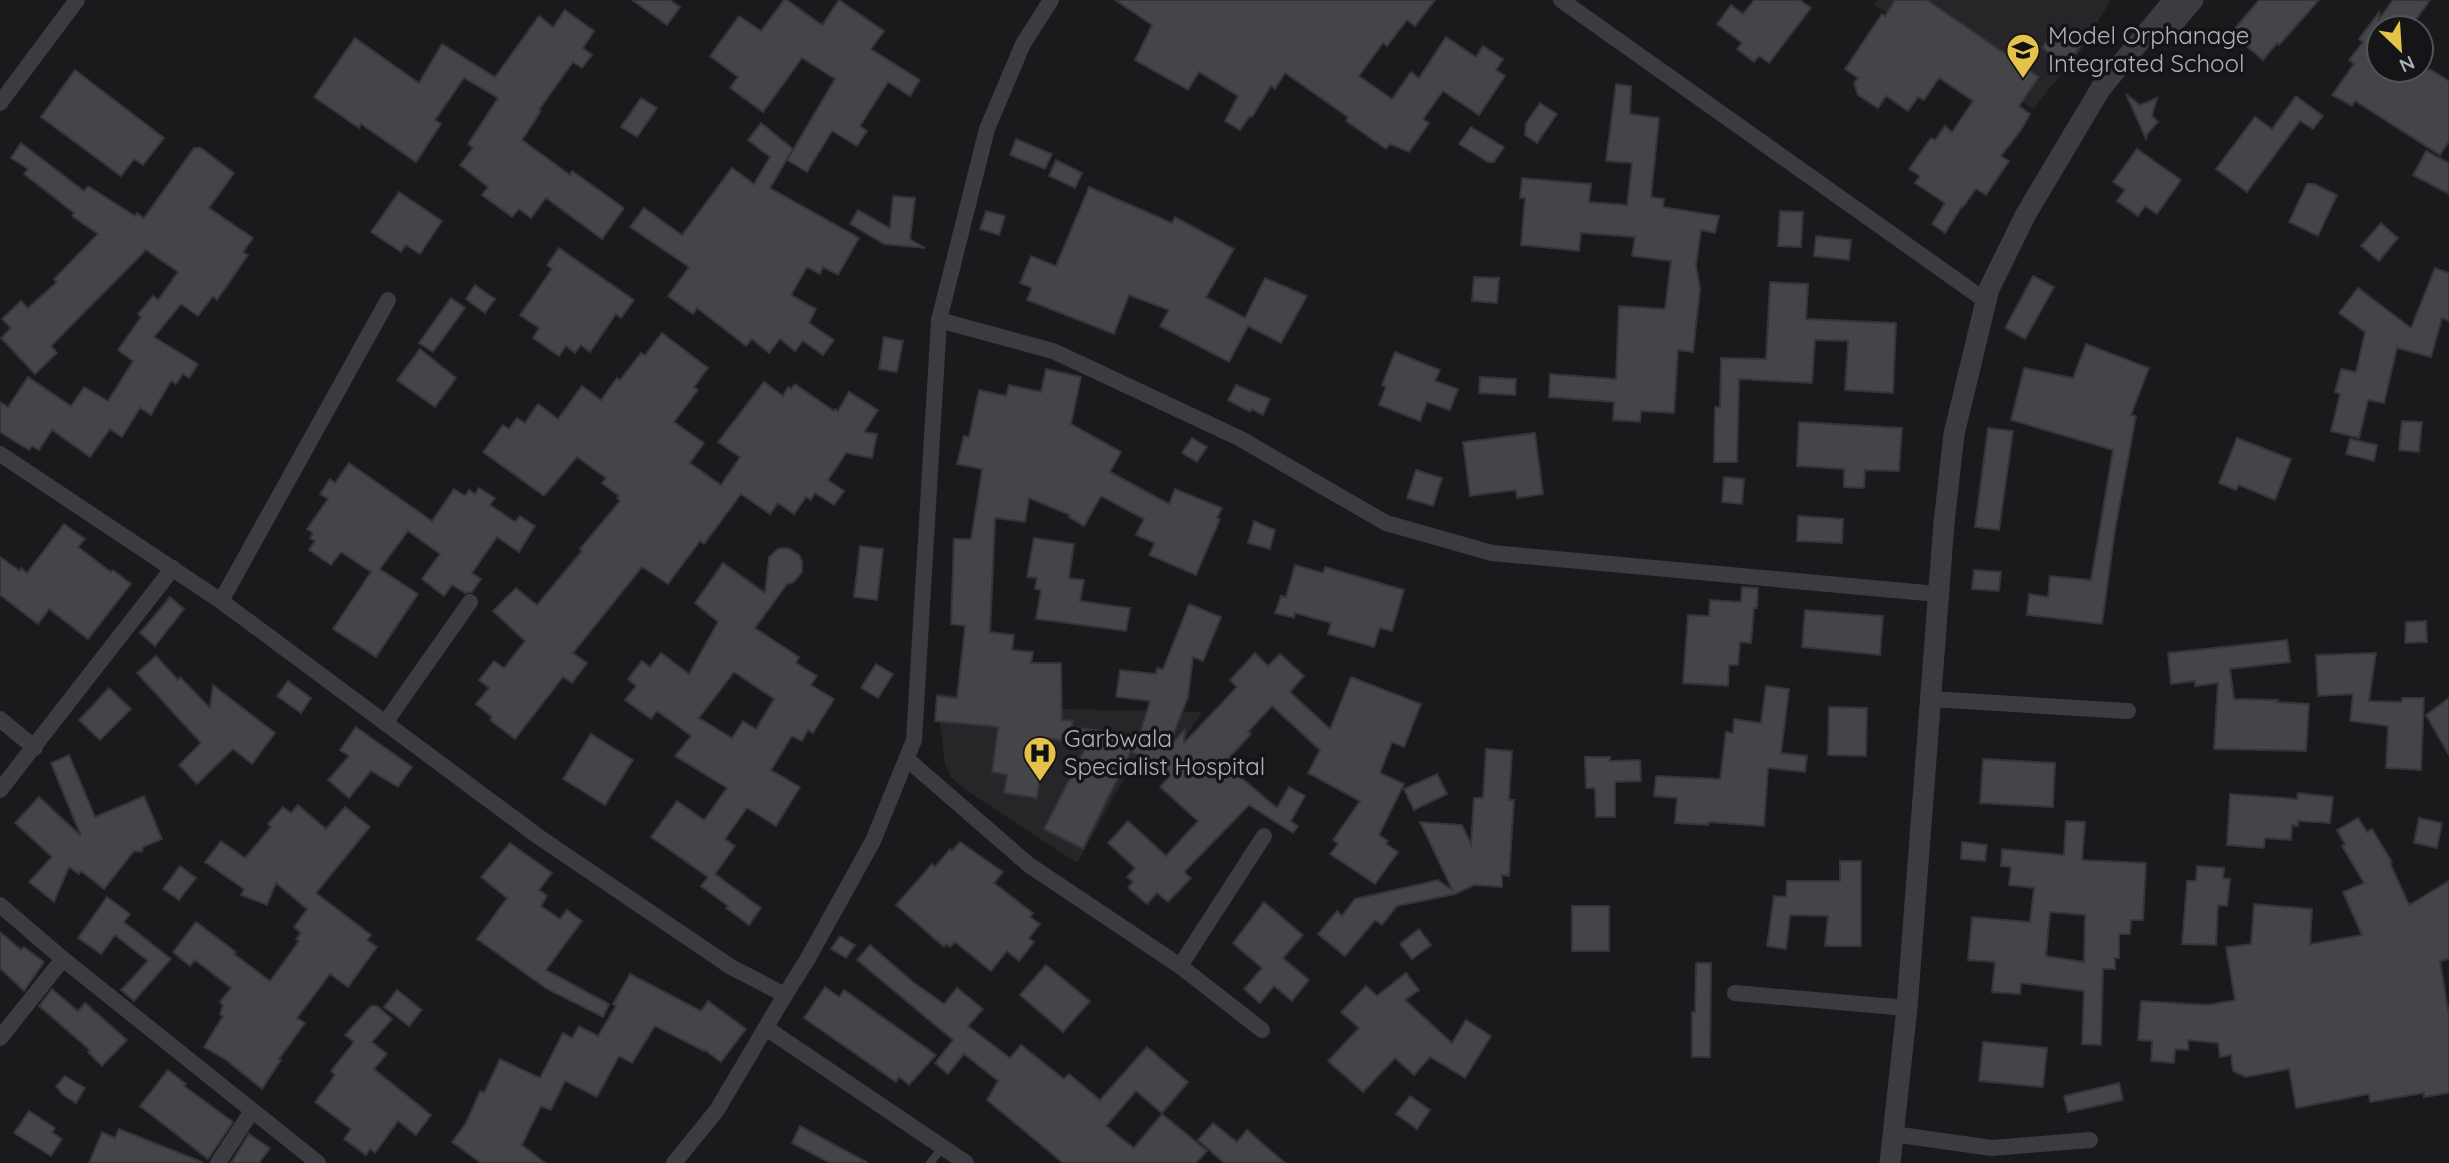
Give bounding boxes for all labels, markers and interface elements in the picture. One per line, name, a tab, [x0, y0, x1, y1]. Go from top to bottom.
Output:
north arrow	[2365, 14, 2435, 84]
place label: Model Orphanage Integrated School	[2048, 20, 2249, 78]
school or university icon: Model Orphanage Integrated School	[2004, 31, 2042, 80]
text: N	[2396, 51, 2419, 78]
place label: Garbwala Specialist Hospital	[1064, 723, 1265, 781]
hospital icon: Garbwala Specialist Hospital	[1021, 734, 1059, 783]

